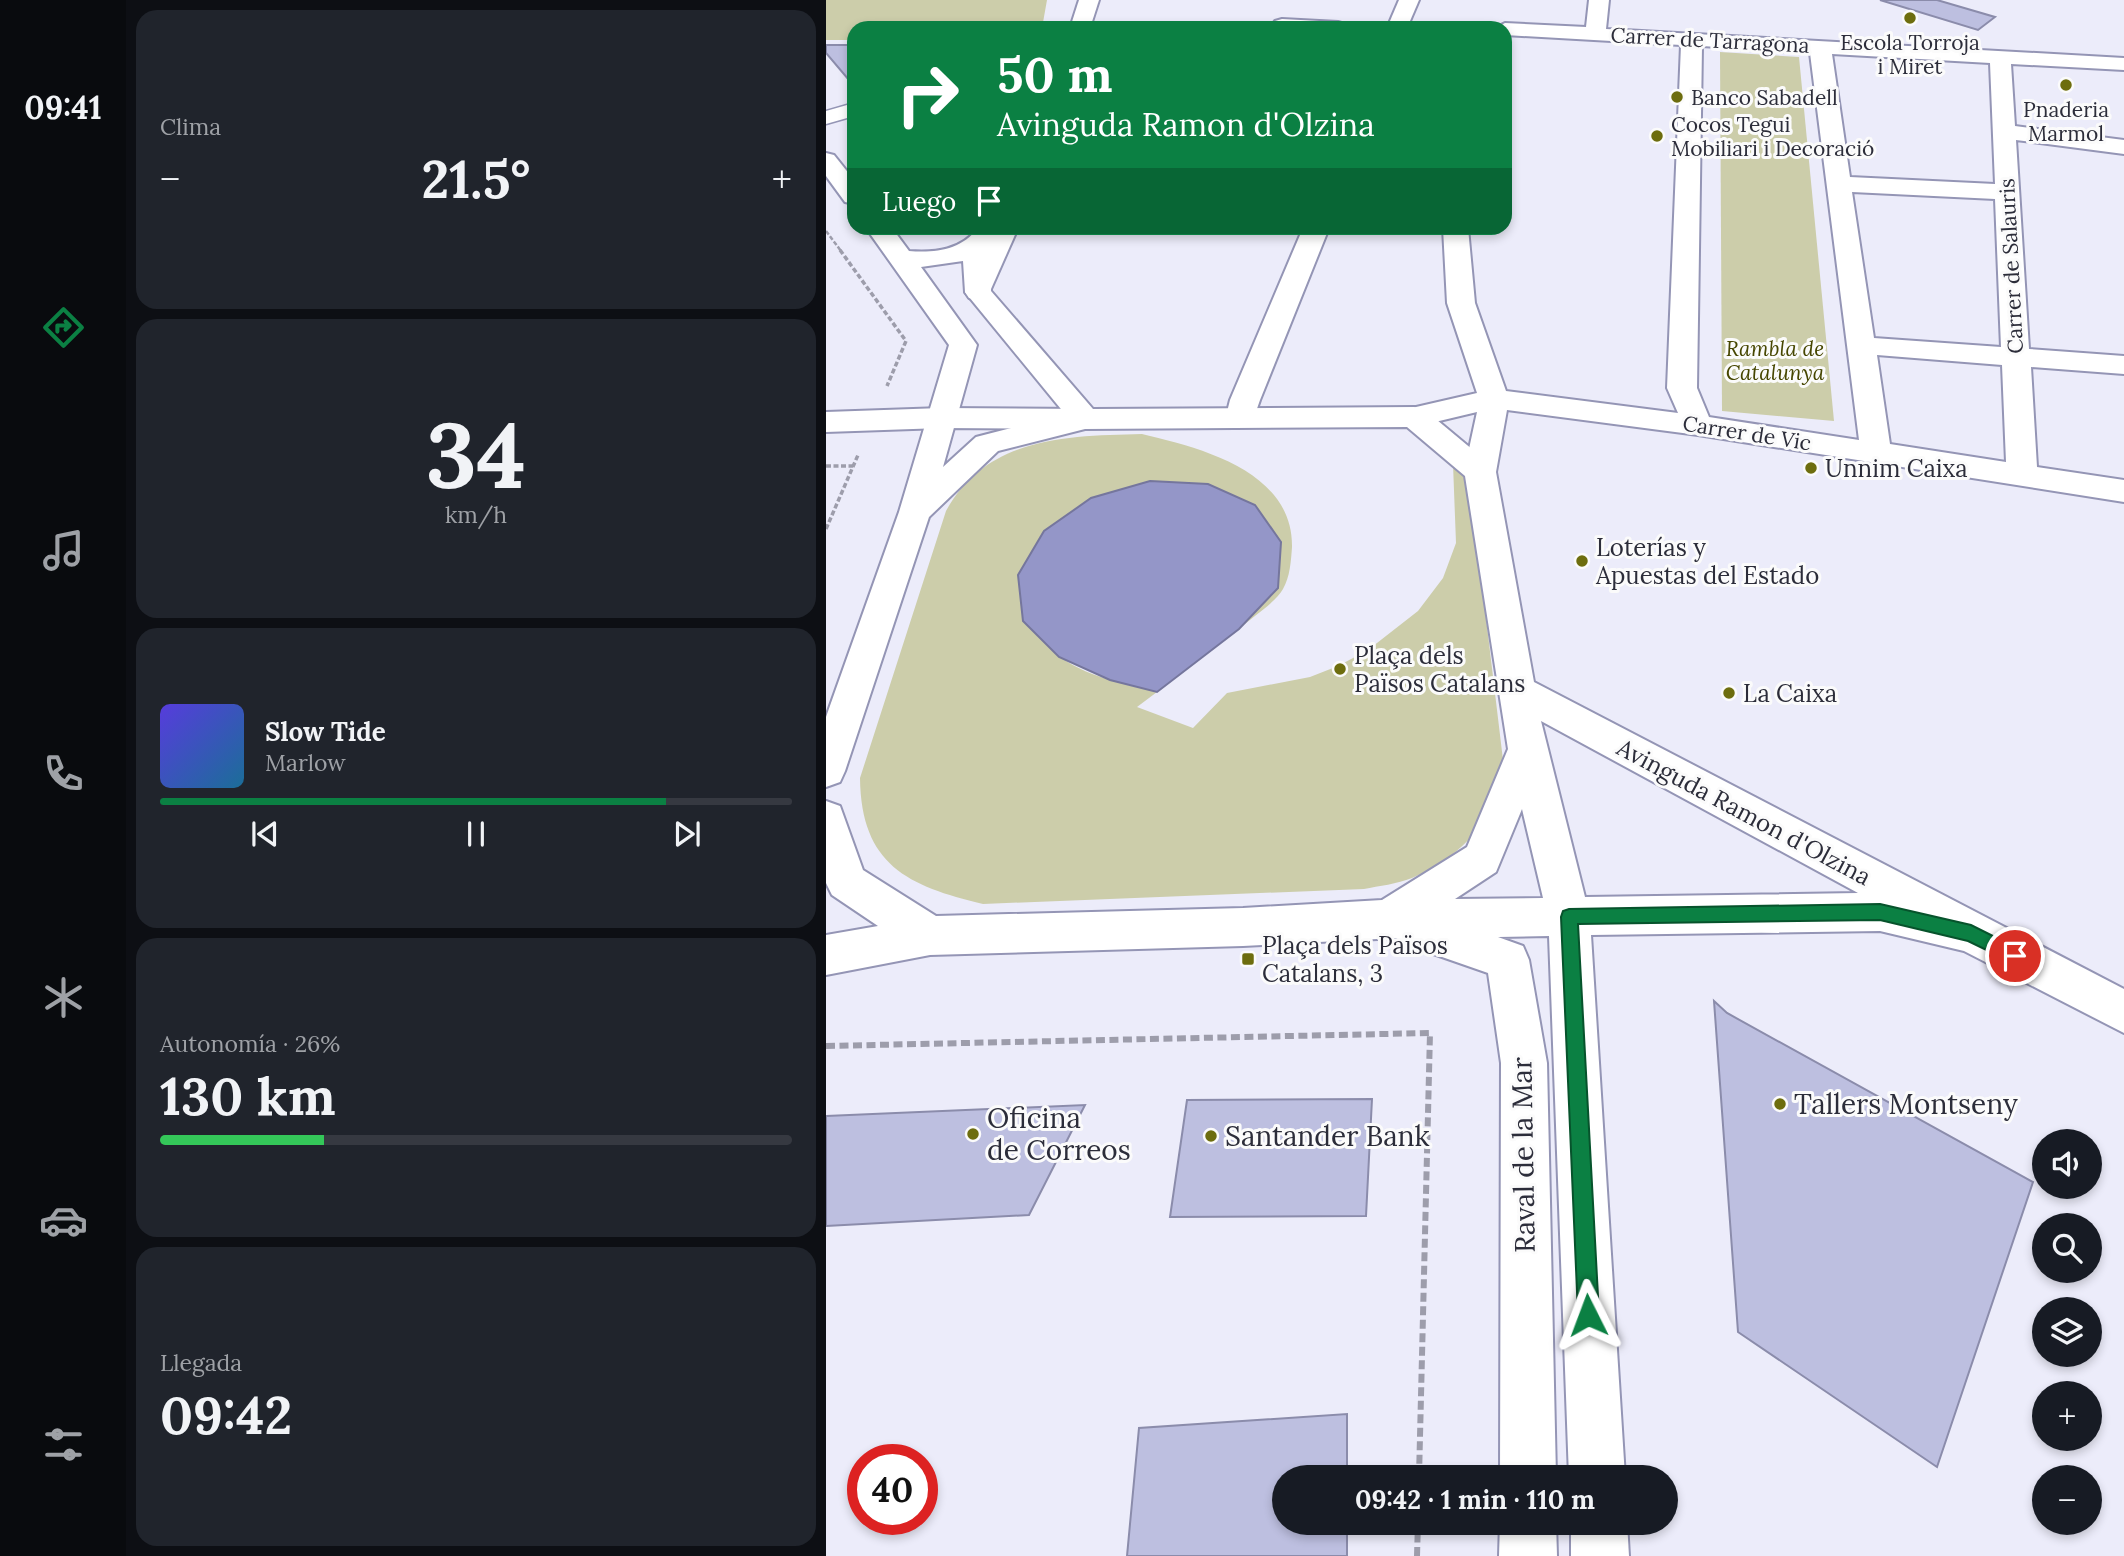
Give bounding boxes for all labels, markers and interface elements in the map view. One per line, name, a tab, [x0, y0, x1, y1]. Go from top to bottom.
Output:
marker: Escola Torroja i Miret	[1902, 10, 1918, 26]
street label: Carrer de Tarragona	[1610, 21, 1810, 59]
place label: Escola Torroja i Miret	[1840, 29, 1980, 80]
text: 50 m	[997, 43, 1113, 105]
icon: right	[882, 49, 973, 140]
marker: Pnaderia Marmol	[2058, 77, 2074, 93]
place label: Banco Sabadell	[1691, 84, 1838, 111]
text: 09:41	[24, 87, 102, 128]
marker: Banco Sabadell	[1669, 89, 1685, 105]
place label: Pnaderia Marmol	[2023, 96, 2109, 147]
text: Avinguda Ramon d'Olzina	[997, 104, 1375, 145]
place label: Cocos Tegui Mobiliari i Decoració	[1671, 111, 1874, 162]
text: Clima	[160, 112, 221, 141]
marker: Cocos Tegui Mobiliari i Decoració	[1649, 128, 1665, 144]
text: 21.5°	[422, 146, 530, 212]
text: −	[160, 155, 180, 203]
text: +	[772, 155, 792, 203]
street label: Carrer de Salauris	[1993, 178, 2029, 354]
icon: arrive	[970, 182, 1008, 220]
text: Luego	[882, 185, 956, 218]
icon: directions	[39, 303, 88, 352]
park label: Rambla de Catalunya	[1726, 335, 1825, 386]
text: 34	[426, 396, 526, 513]
street label: Carrer de Vic	[1681, 410, 1813, 456]
place label: Unnim Caixa	[1825, 453, 1968, 484]
marker: Unnim Caixa	[1803, 460, 1819, 476]
text: km/h	[445, 500, 507, 529]
icon: music	[39, 526, 88, 575]
place label: Loterías y Apuestas del Estado	[1595, 532, 1819, 591]
marker: Loterías y Apuestas del Estado	[1574, 553, 1590, 569]
place label: Plaça dels Països Catalans	[1354, 640, 1525, 699]
marker: Plaça dels Països Catalans	[1332, 661, 1348, 677]
place label: La Caixa	[1743, 678, 1837, 709]
marker: La Caixa	[1721, 685, 1737, 701]
text: Slow Tide	[265, 715, 386, 748]
street label: Avinguda Ramon d'Olzina	[1611, 731, 1876, 892]
text: Marlow	[265, 748, 346, 777]
icon: phone	[39, 749, 88, 798]
icon: previous	[246, 815, 284, 853]
icon: pause	[457, 815, 495, 853]
icon: next	[668, 815, 706, 853]
pin	[1985, 926, 2045, 986]
place label: Plaça dels Països Catalans, 3	[1262, 930, 1448, 989]
icon: arrive	[1996, 937, 2034, 975]
marker: Plaça dels Països Catalans, 3	[1240, 951, 1256, 967]
icon: climate	[39, 973, 88, 1022]
text: Autonomía · 26%	[160, 1029, 340, 1058]
street label: Raval de la Mar	[1503, 1057, 1543, 1253]
text: 130 km	[160, 1063, 336, 1129]
place label: Tallers Montseny	[1794, 1086, 2018, 1122]
marker: Tallers Montseny	[1772, 1096, 1788, 1112]
place label: Oficina de Correos	[987, 1100, 1131, 1168]
place label: Santander Bank	[1225, 1118, 1430, 1154]
marker: Oficina de Correos	[965, 1126, 981, 1142]
marker: Santander Bank	[1203, 1128, 1219, 1144]
map controls	[2032, 1129, 2102, 1535]
button: sound	[2032, 1129, 2102, 1199]
icon: car	[39, 1196, 88, 1245]
button: search	[2032, 1213, 2102, 1283]
position arrow	[1551, 1278, 1625, 1352]
button: layers	[2032, 1297, 2102, 1367]
text: Llegada	[160, 1348, 242, 1377]
button: +	[2032, 1381, 2102, 1451]
text: 09:42	[160, 1382, 292, 1448]
icon: filters	[39, 1420, 88, 1469]
speed limit sign: 40	[847, 1444, 938, 1535]
button: −	[2032, 1465, 2102, 1535]
text: 09:42 · 1 min · 110 m	[1355, 1483, 1595, 1516]

